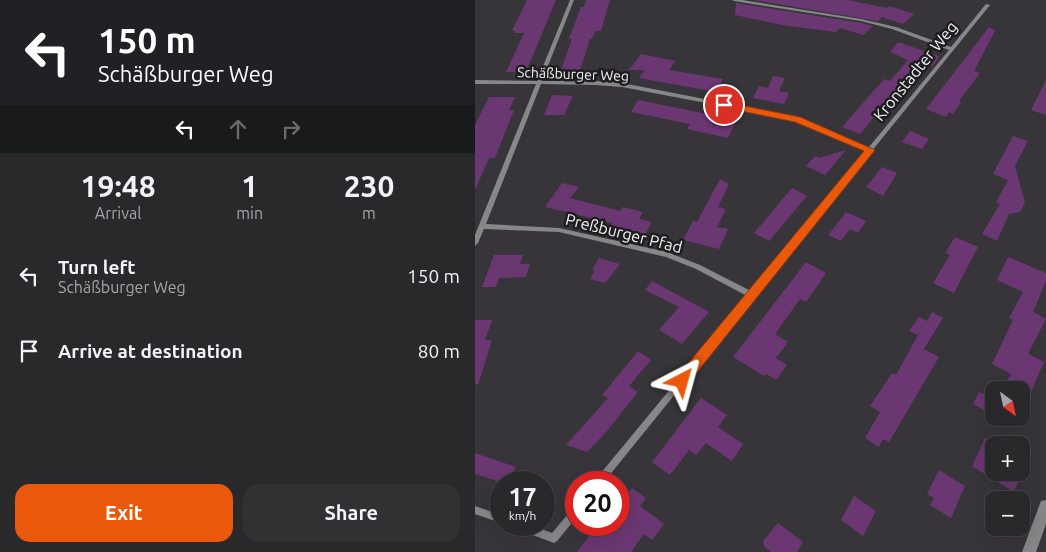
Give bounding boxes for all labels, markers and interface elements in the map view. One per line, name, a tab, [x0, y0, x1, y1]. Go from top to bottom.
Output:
street label: Kronstadter Weg	[869, 18, 961, 124]
icon: left	[15, 20, 80, 85]
text: 150 m	[98, 20, 196, 60]
text: Schäßburger Weg	[98, 61, 274, 86]
street label: Schäßburger Weg	[517, 64, 629, 84]
pin	[703, 84, 745, 126]
icon: arrive	[710, 91, 738, 119]
icon: left	[171, 115, 199, 143]
icon: ahead	[224, 115, 252, 143]
icon: right	[277, 115, 305, 143]
text: 19:48	[81, 169, 156, 203]
text: 1	[241, 169, 258, 203]
text: 230	[344, 169, 394, 203]
text: Arrival	[95, 204, 141, 222]
text: min	[236, 204, 263, 222]
text: m	[362, 204, 376, 222]
street label: Preßburger Pfad	[564, 210, 684, 256]
text: Turn left	[58, 256, 136, 278]
icon: left	[15, 262, 43, 290]
text: 150 m	[407, 265, 460, 287]
text: Schäßburger Weg	[58, 278, 186, 296]
icon: arrive	[15, 337, 43, 365]
text: Arrive at destination	[58, 340, 243, 362]
text: 80 m	[418, 340, 460, 362]
position arrow	[655, 354, 707, 406]
north arrow	[985, 381, 1030, 426]
map controls	[985, 381, 1030, 536]
button: +	[985, 436, 1030, 481]
speed limit sign: 20	[565, 471, 630, 536]
text: 17	[508, 483, 537, 511]
button: Exit	[15, 484, 233, 542]
button: Share	[243, 484, 460, 542]
button: −	[985, 491, 1030, 536]
text: km/h	[509, 509, 536, 522]

